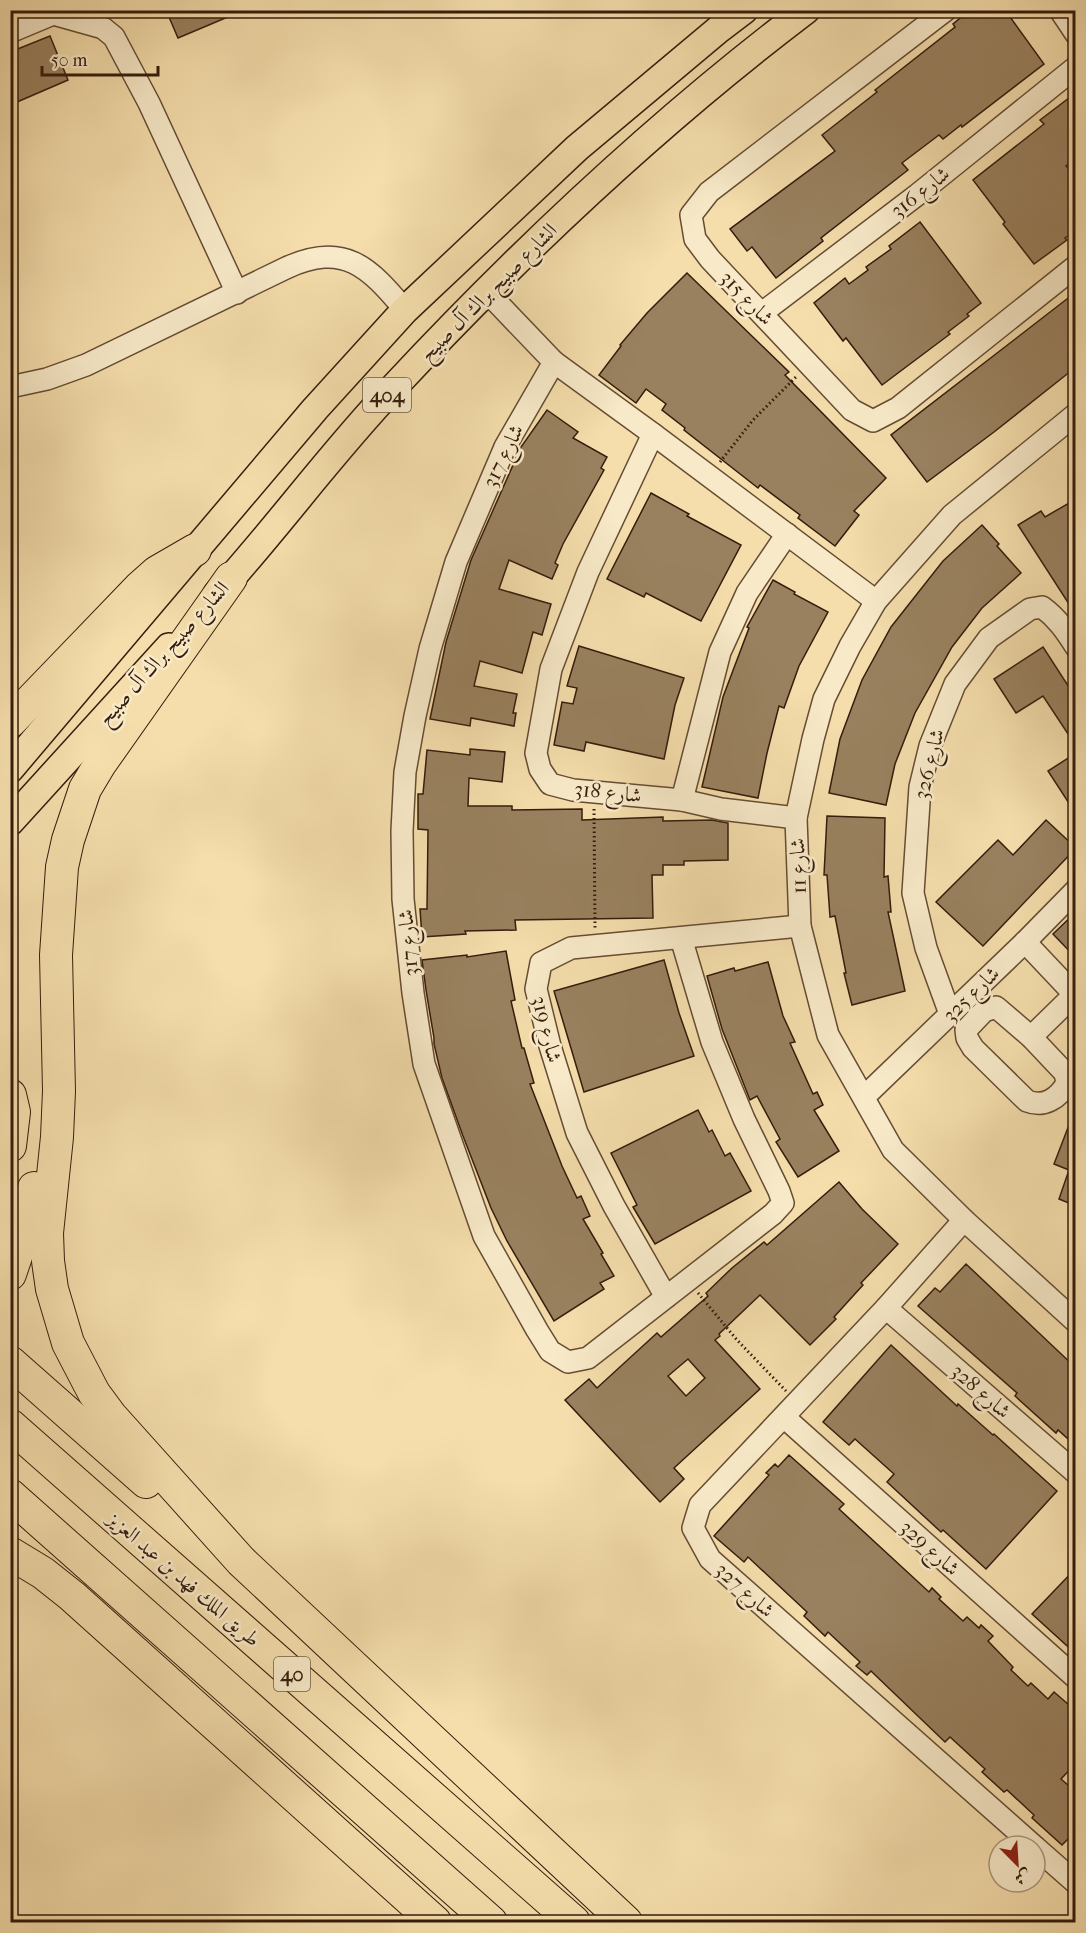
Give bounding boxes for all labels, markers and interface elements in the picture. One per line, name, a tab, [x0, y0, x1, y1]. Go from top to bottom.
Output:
scale bar	[42, 39, 158, 77]
text: 50 m	[51, 50, 88, 71]
street label: شارع 316	[886, 162, 958, 227]
street label: الشارع صبيح براك آل صبيح	[413, 217, 567, 371]
street label: شارع 315	[711, 266, 779, 334]
road number: 404	[363, 378, 411, 412]
street label: شارع 317	[477, 421, 534, 494]
street label: الشارع صبيح براك آل صبيح	[91, 576, 239, 734]
street label: شارع 326	[909, 726, 955, 803]
street label: شارع 318	[572, 777, 643, 813]
street label: شارع 11	[785, 837, 817, 894]
street label: شارع 317	[393, 908, 429, 978]
street label: شارع 325	[938, 961, 1008, 1031]
street label: شارع 319	[521, 993, 567, 1066]
street label: شارع 328	[942, 1359, 1016, 1428]
street label: طريق الملك فهد بن عبد العزيز	[101, 1505, 265, 1652]
street label: شارع 329	[891, 1515, 965, 1585]
street label: شارع 327	[707, 1557, 779, 1627]
road number: 40	[274, 1657, 310, 1691]
north arrow	[987, 1834, 1047, 1894]
text: ش	[1012, 1865, 1034, 1889]

